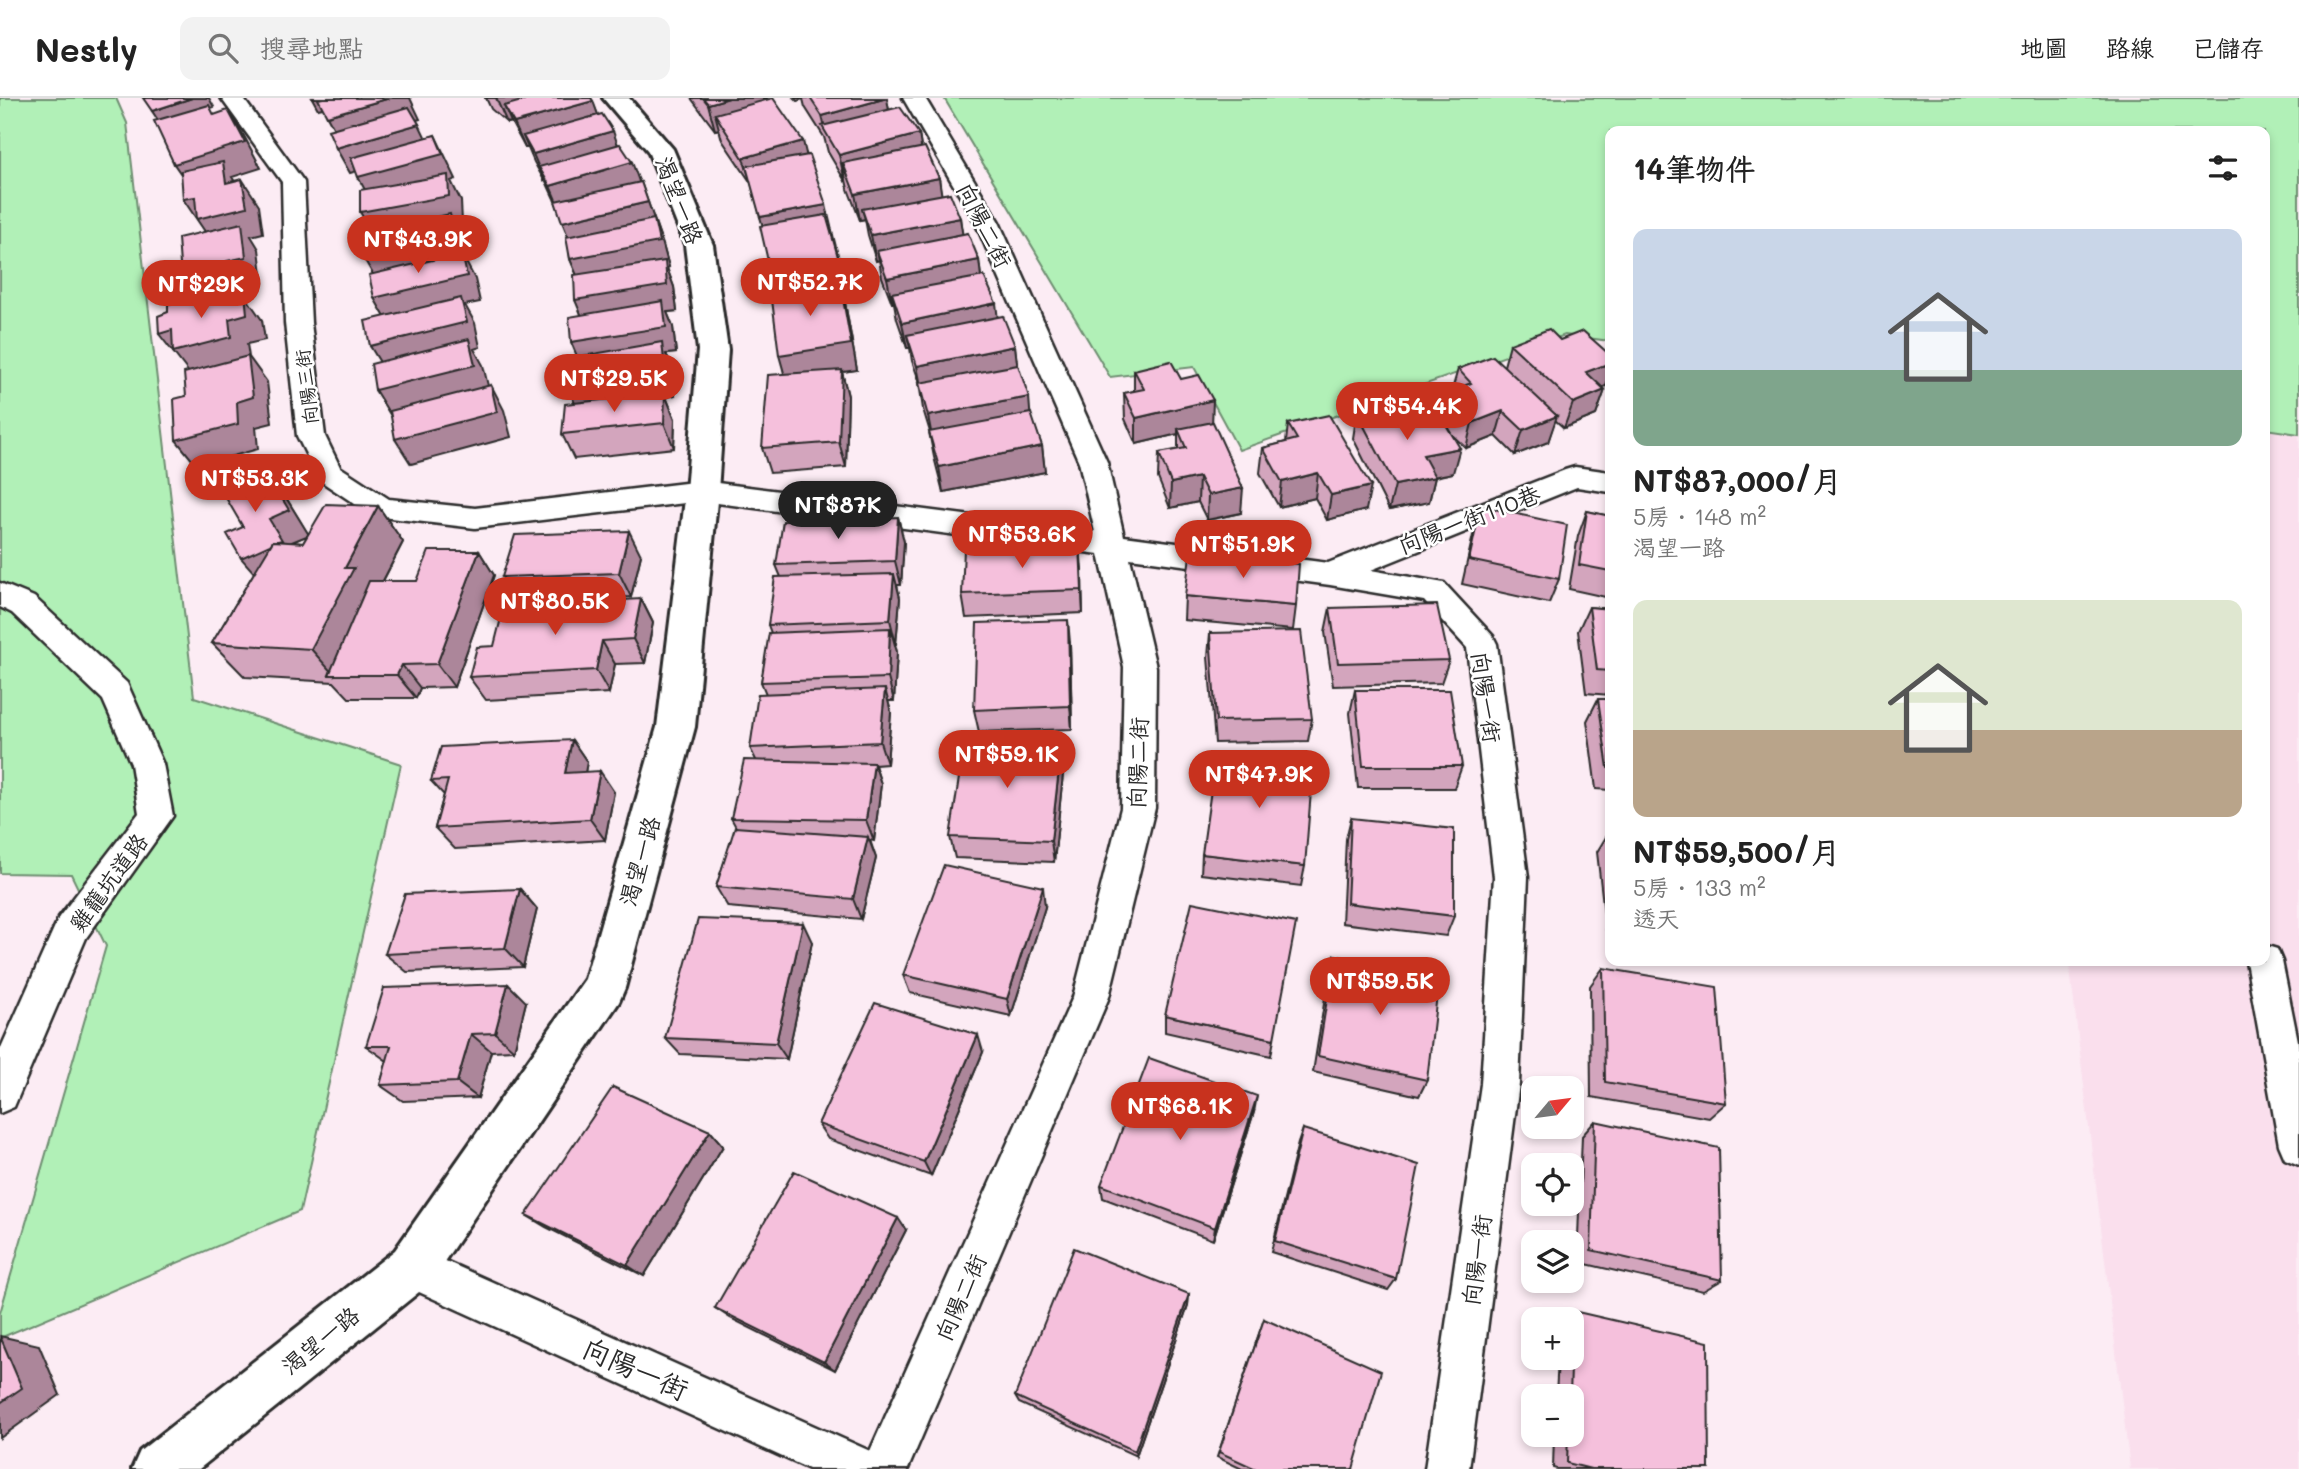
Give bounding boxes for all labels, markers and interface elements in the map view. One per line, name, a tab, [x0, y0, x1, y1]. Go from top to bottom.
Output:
search box	[180, 17, 670, 80]
text: Nestly	[35, 27, 138, 70]
icon: search	[204, 29, 242, 67]
text: 搜尋地點	[260, 31, 364, 65]
text: 地圖	[2020, 32, 2068, 63]
text: 路線	[2106, 32, 2154, 63]
text: 已儲存	[2192, 32, 2264, 63]
text: 14筆物件	[1633, 148, 1755, 188]
icon: filters	[2204, 149, 2242, 187]
street label: 渴望一路	[650, 152, 710, 248]
street label: 向陽二街	[951, 177, 1019, 273]
pin: NT$43.9K	[346, 216, 490, 275]
text: NT$43.9K	[363, 223, 473, 253]
pin: NT$52.7K	[738, 258, 882, 318]
pin: NT$29K	[144, 260, 258, 320]
text: NT$52.7K	[757, 266, 863, 296]
text: NT$29K	[157, 268, 245, 298]
icon: home	[1875, 274, 2001, 400]
street label: 向陽三街	[289, 348, 323, 426]
pin: NT$29.5K	[542, 354, 686, 414]
text: NT$29.5K	[560, 362, 668, 392]
pin: NT$54.4K	[1335, 382, 1479, 442]
text: NT$54.4K	[1352, 390, 1462, 420]
pin: NT$53.3K	[183, 454, 327, 514]
text: NT$87,000/月	[1633, 460, 1842, 500]
text: NT$53.3K	[201, 462, 309, 492]
street label: 向陽一街110巷	[1394, 478, 1545, 560]
pin: NT$87K	[781, 482, 895, 541]
text: NT$87K	[794, 489, 882, 519]
text: 5房 · 148 m²	[1633, 501, 1766, 531]
pin: NT$53.6K	[950, 510, 1094, 570]
text: NT$53.6K	[968, 518, 1076, 548]
pin: NT$51.9K	[1171, 520, 1315, 580]
text: NT$51.9K	[1191, 528, 1295, 558]
text: 渴望一路	[1633, 532, 1725, 562]
pin: NT$80.5K	[483, 578, 627, 637]
text: NT$80.5K	[500, 585, 610, 615]
icon: home	[1875, 645, 2001, 771]
street label: 向陽一街	[1466, 649, 1508, 745]
street label: 向陽二街	[1120, 717, 1154, 809]
pin: NT$59.1K	[935, 730, 1079, 790]
text: NT$59.1K	[955, 738, 1059, 768]
pin: NT$47.9K	[1187, 750, 1331, 810]
text: NT$47.9K	[1205, 758, 1313, 788]
street label: 渴望一路	[612, 813, 666, 909]
street label: 雞籠坑道路	[62, 827, 154, 937]
text: NT$59,500/月	[1633, 831, 1840, 871]
text: 5房 · 133 m²	[1633, 872, 1766, 902]
text: 透天	[1633, 903, 1679, 933]
pin: NT$59.5K	[1308, 958, 1452, 1017]
text: NT$59.5K	[1326, 965, 1434, 995]
north arrow	[1521, 1076, 1584, 1139]
map controls	[1521, 1076, 1584, 1447]
pin: NT$68.1K	[1108, 1082, 1252, 1142]
text: NT$68.1K	[1127, 1090, 1233, 1120]
button: locate	[1521, 1153, 1584, 1216]
street label: 向陽一街	[1455, 1212, 1497, 1308]
button: layers	[1521, 1230, 1584, 1293]
street label: 向陽二街	[928, 1249, 992, 1345]
street label: 渴望一路	[275, 1299, 365, 1381]
button: +	[1521, 1307, 1584, 1370]
street label: 向陽一街	[578, 1329, 694, 1407]
button: −	[1521, 1384, 1584, 1447]

